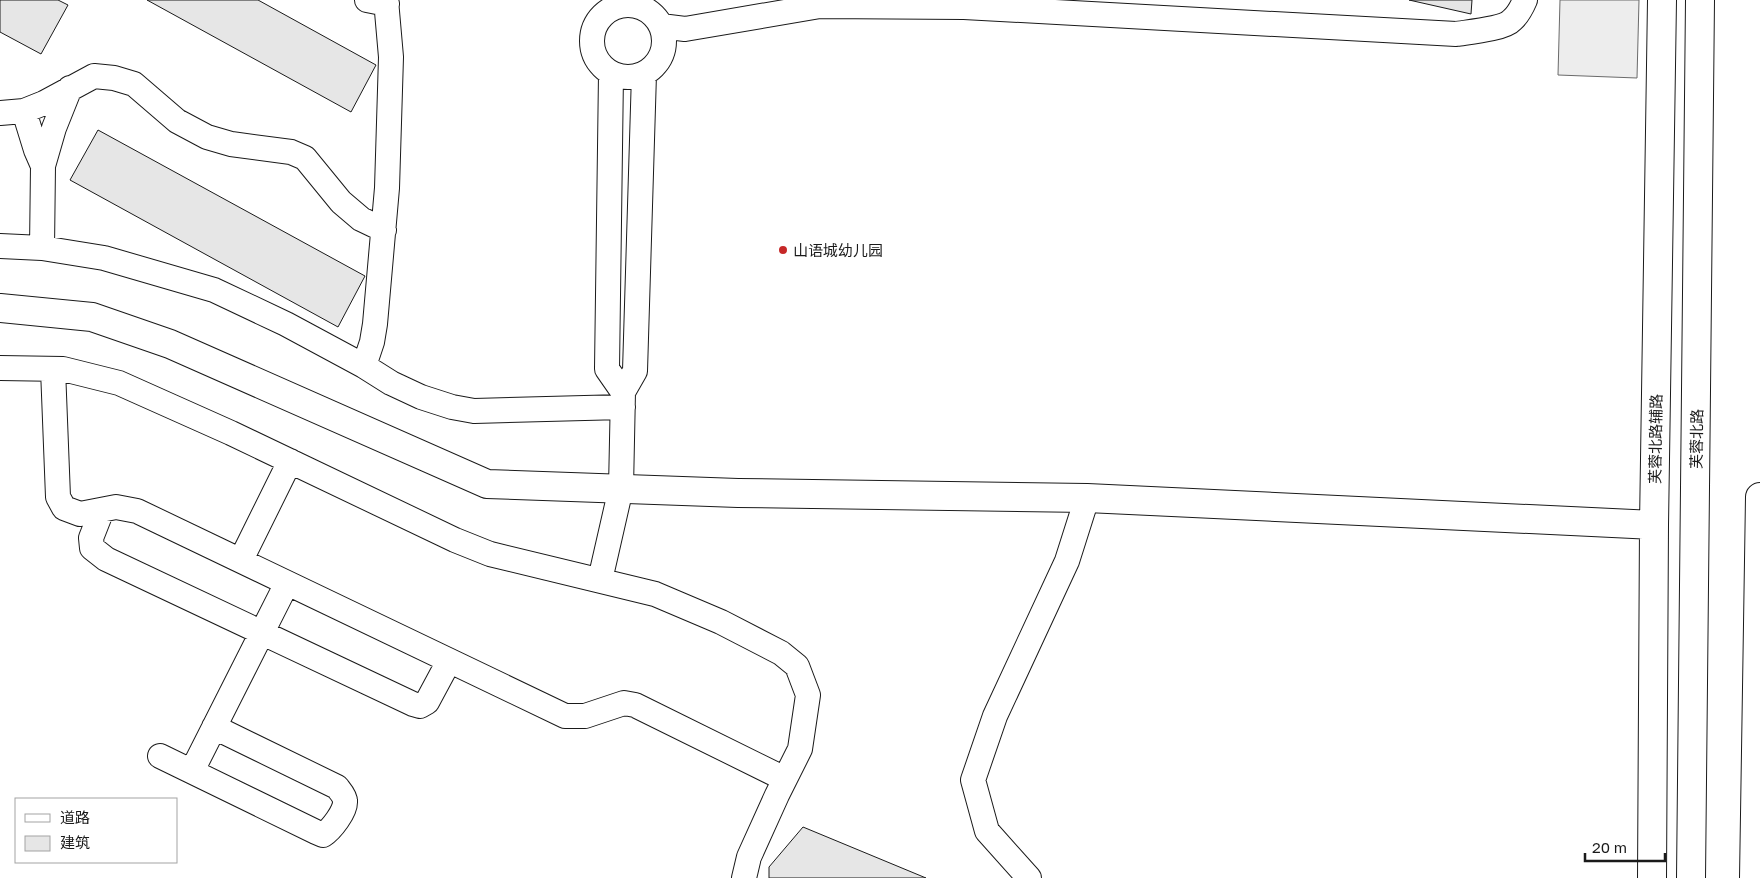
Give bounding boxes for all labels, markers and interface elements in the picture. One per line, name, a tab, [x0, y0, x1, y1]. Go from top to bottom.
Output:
place label: 山语城幼儿园	[793, 241, 883, 259]
marker: 山语城幼儿园	[777, 244, 789, 256]
street label: 芙蓉北路辅路	[1645, 394, 1665, 484]
street label: 芙蓉北路	[1686, 409, 1706, 469]
legend	[15, 798, 178, 863]
text: 道路	[60, 808, 90, 826]
scale bar	[1585, 830, 1665, 862]
text: 建筑	[60, 833, 90, 851]
text: 20 m	[1592, 838, 1627, 856]

